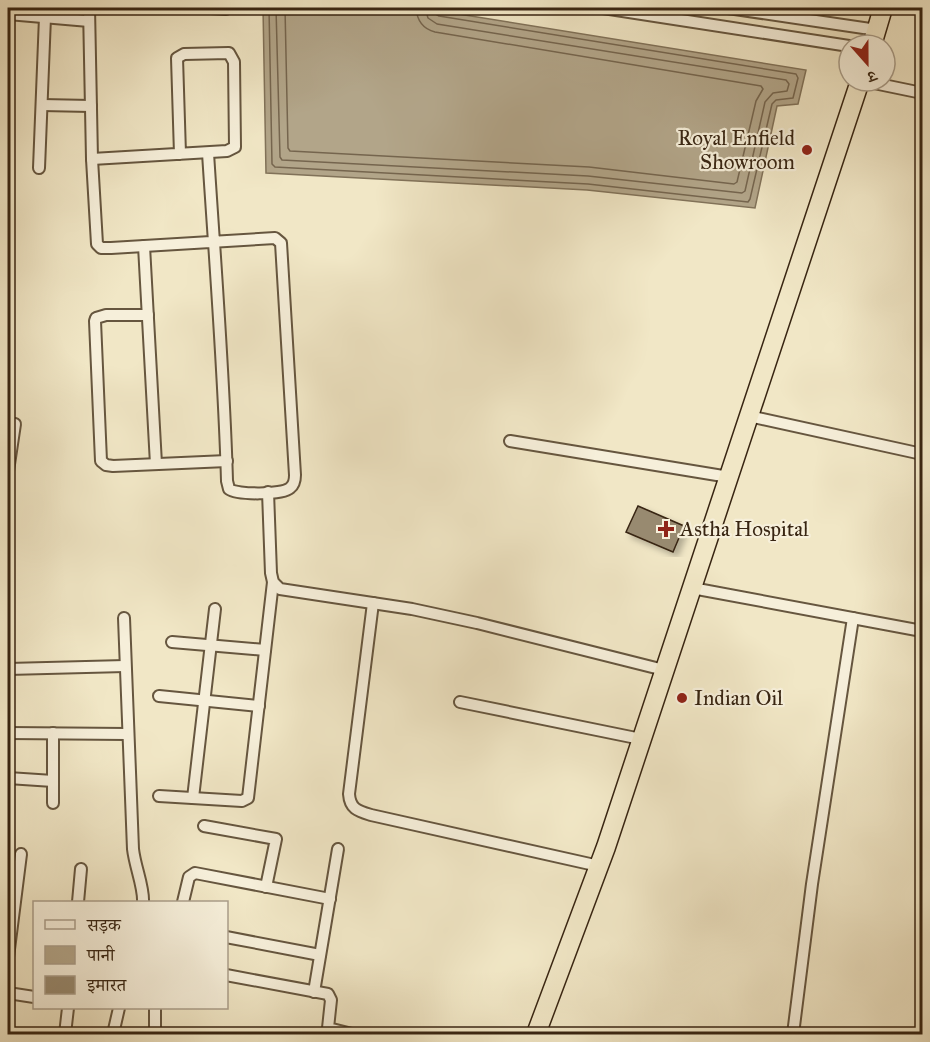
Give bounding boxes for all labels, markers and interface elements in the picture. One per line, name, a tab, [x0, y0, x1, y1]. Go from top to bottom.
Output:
north arrow	[837, 33, 897, 93]
text: उ	[863, 66, 880, 88]
place label: Royal Enfield Showroom	[678, 125, 795, 175]
marker: Royal Enfield Showroom	[800, 143, 814, 157]
place label: Astha Hospital	[679, 516, 809, 542]
marker: Astha Hospital	[657, 520, 675, 538]
place label: Indian Oil	[694, 685, 783, 711]
marker: Indian Oil	[675, 691, 689, 705]
legend	[33, 901, 228, 1009]
text: सड़क	[86, 914, 122, 936]
text: पानी	[86, 944, 116, 966]
text: इमारत	[86, 974, 127, 996]

